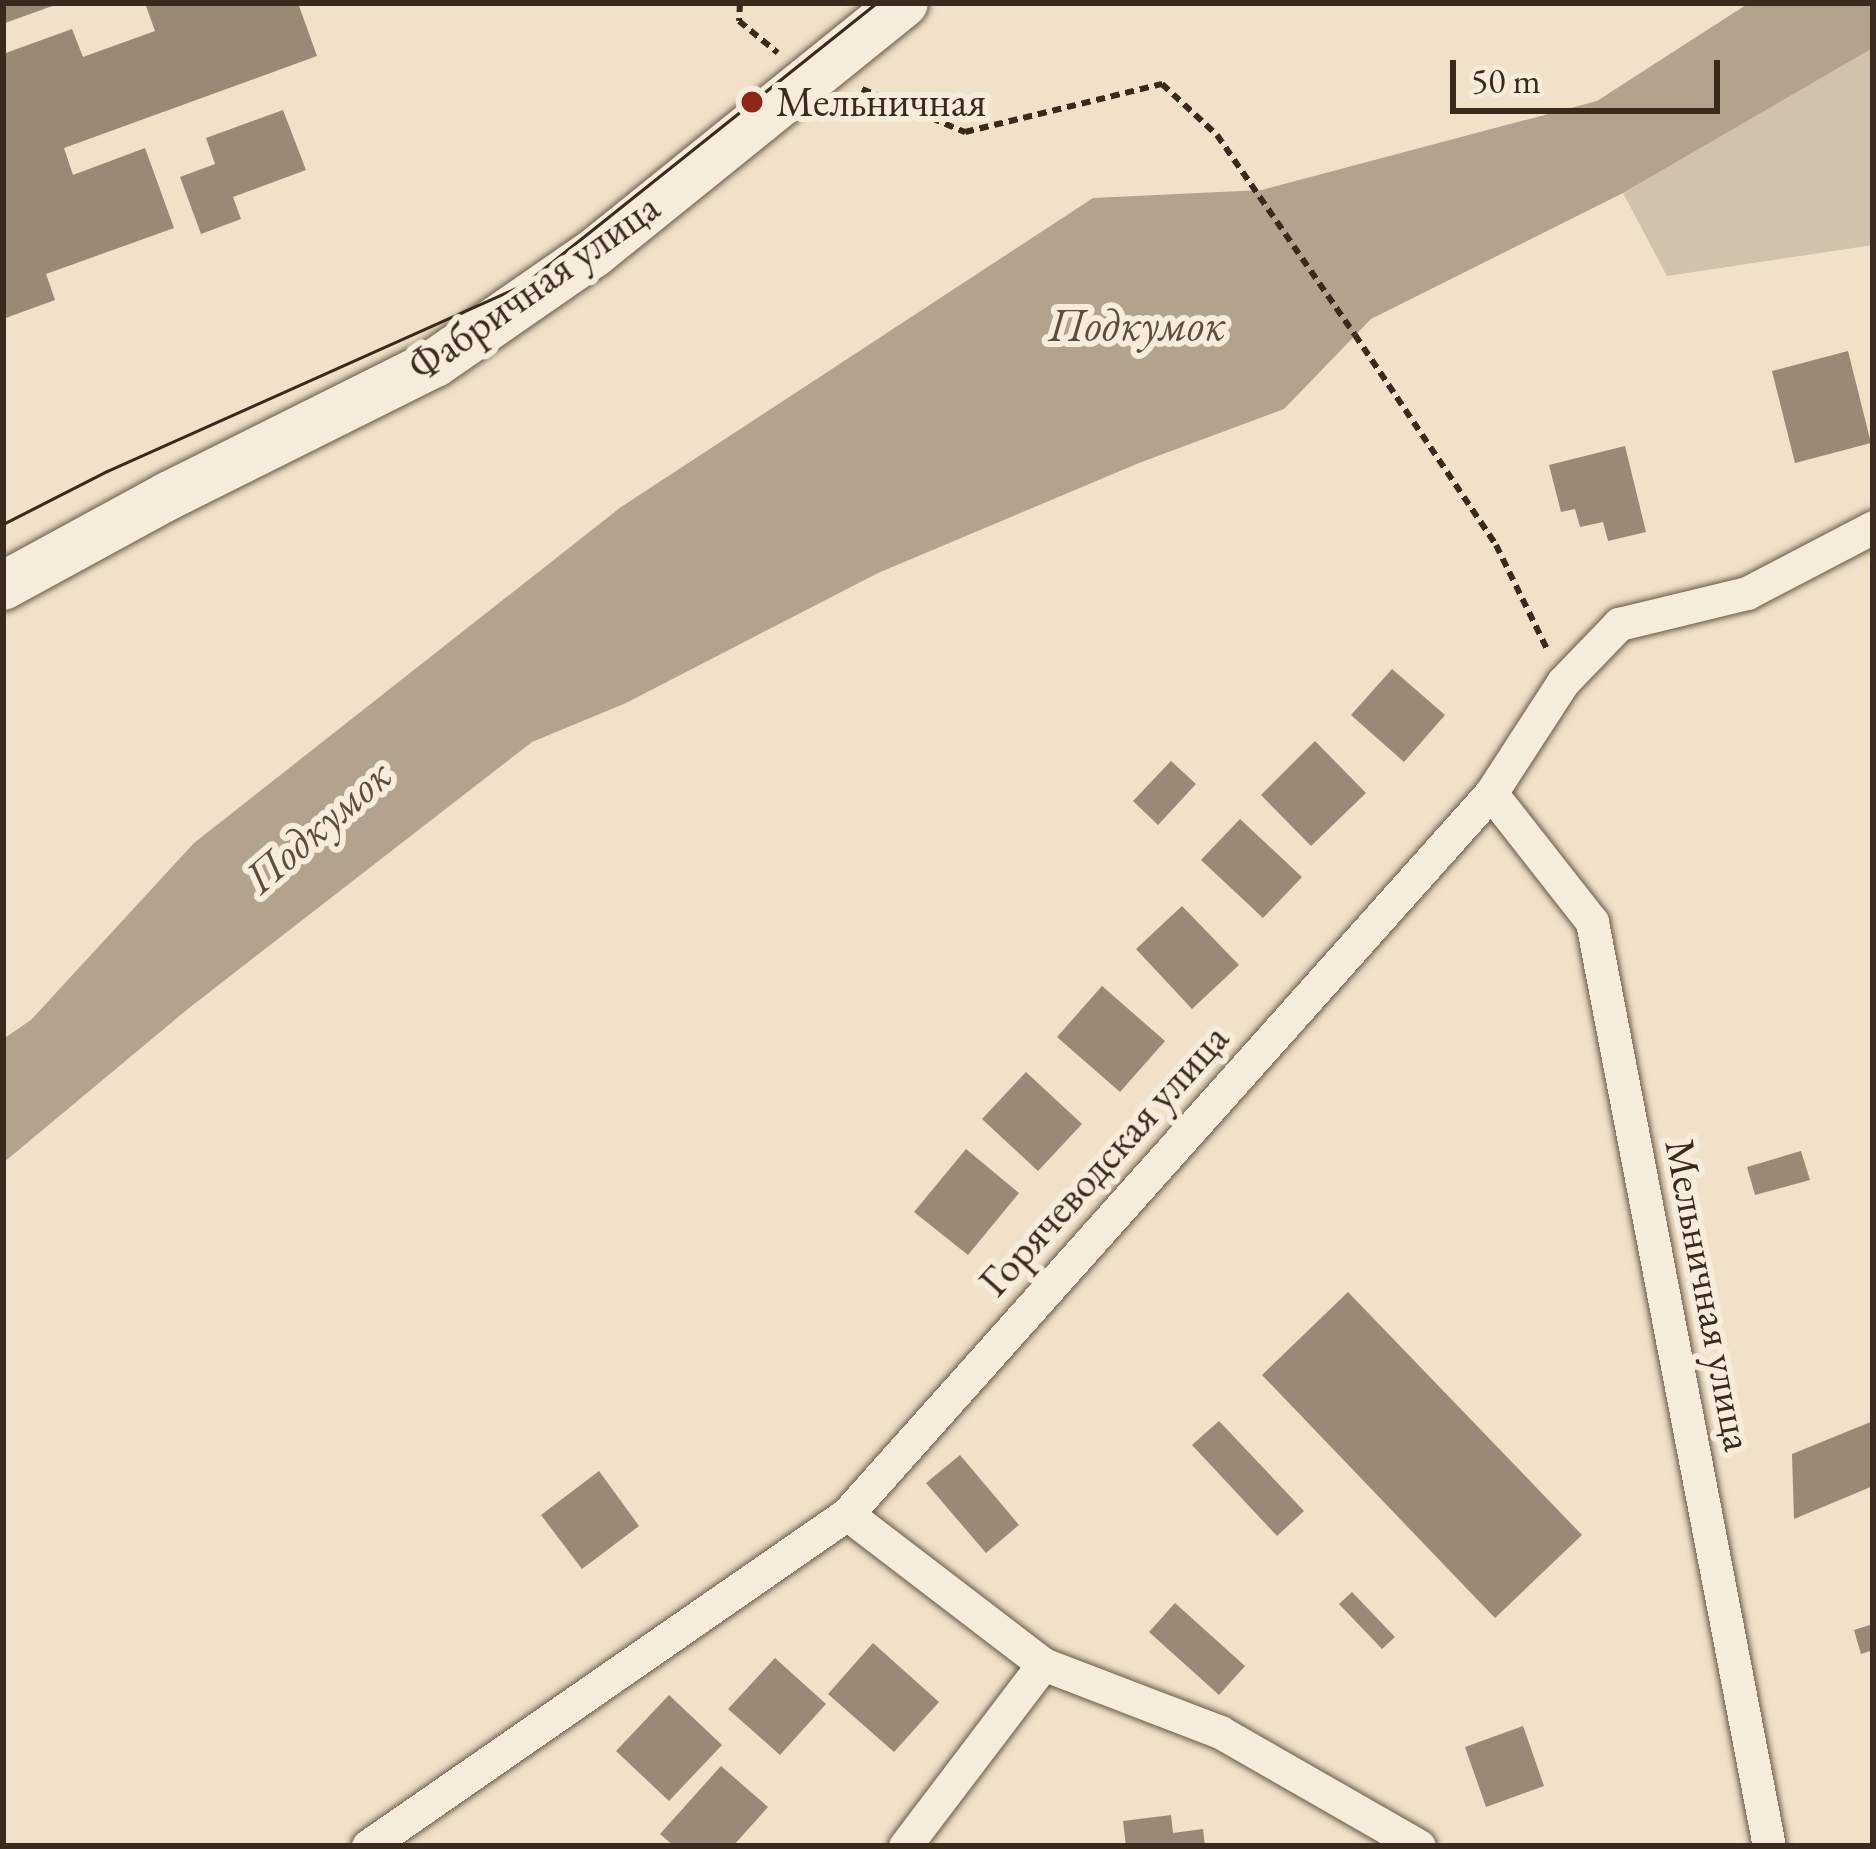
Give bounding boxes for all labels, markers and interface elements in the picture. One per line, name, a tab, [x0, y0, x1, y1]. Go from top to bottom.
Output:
scale bar	[1456, 36, 1726, 110]
text: 50 m	[1471, 57, 1541, 104]
place label: Мельничная	[776, 77, 986, 127]
marker: Мельничная	[739, 89, 765, 115]
street label: Фабричная улица	[399, 182, 669, 392]
water label: Подкумок	[1048, 298, 1226, 352]
water label: Подкумок	[233, 748, 403, 904]
street label: Горячеводская улица	[969, 1014, 1239, 1306]
street label: Мельничная улица	[1654, 1135, 1764, 1455]

